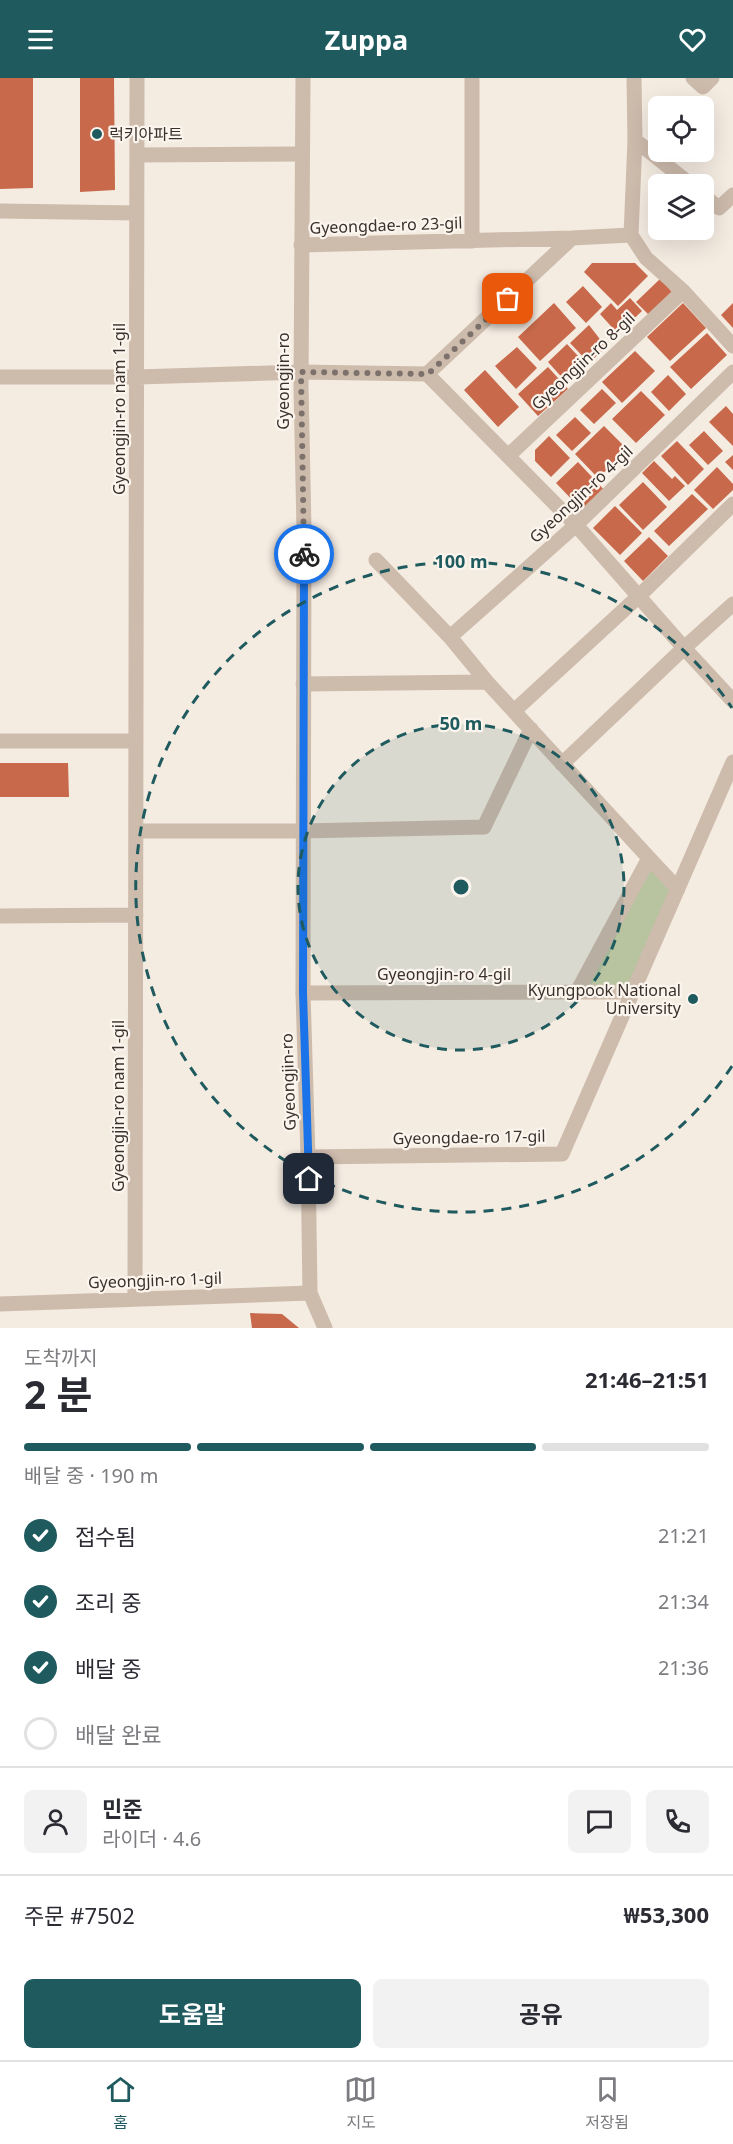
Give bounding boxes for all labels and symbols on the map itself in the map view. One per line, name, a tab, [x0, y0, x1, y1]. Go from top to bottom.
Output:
place label: 럭키아파트	[109, 123, 183, 145]
marker: 럭키아파트	[90, 127, 104, 141]
street label: Gyeongdae-ro 23-gil	[309, 211, 463, 239]
pin	[482, 273, 533, 324]
street label: Gyeongjin-ro 8-gil	[526, 307, 640, 415]
street label: Gyeongjin-ro nam 1-gil	[108, 323, 130, 495]
street label: Gyeongjin-ro	[272, 332, 294, 430]
street label: Gyeongjin-ro 4-gil	[524, 440, 638, 548]
courier	[274, 524, 334, 584]
text: 100 m	[434, 549, 488, 573]
text: 50 m	[440, 711, 482, 735]
centre of rings	[451, 877, 471, 897]
street label: Gyeongjin-ro 4-gil	[377, 963, 511, 985]
place label: Kyungpook National University	[528, 979, 682, 1019]
marker: Kyungpook National University	[686, 992, 700, 1006]
street label: Gyeongjin-ro nam 1-gil	[107, 1020, 129, 1192]
street label: Gyeongjin-ro	[275, 1033, 301, 1131]
street label: Gyeongdae-ro 17-gil	[392, 1125, 546, 1149]
pin	[283, 1153, 334, 1204]
street label: Gyeongjin-ro 1-gil	[88, 1267, 222, 1293]

